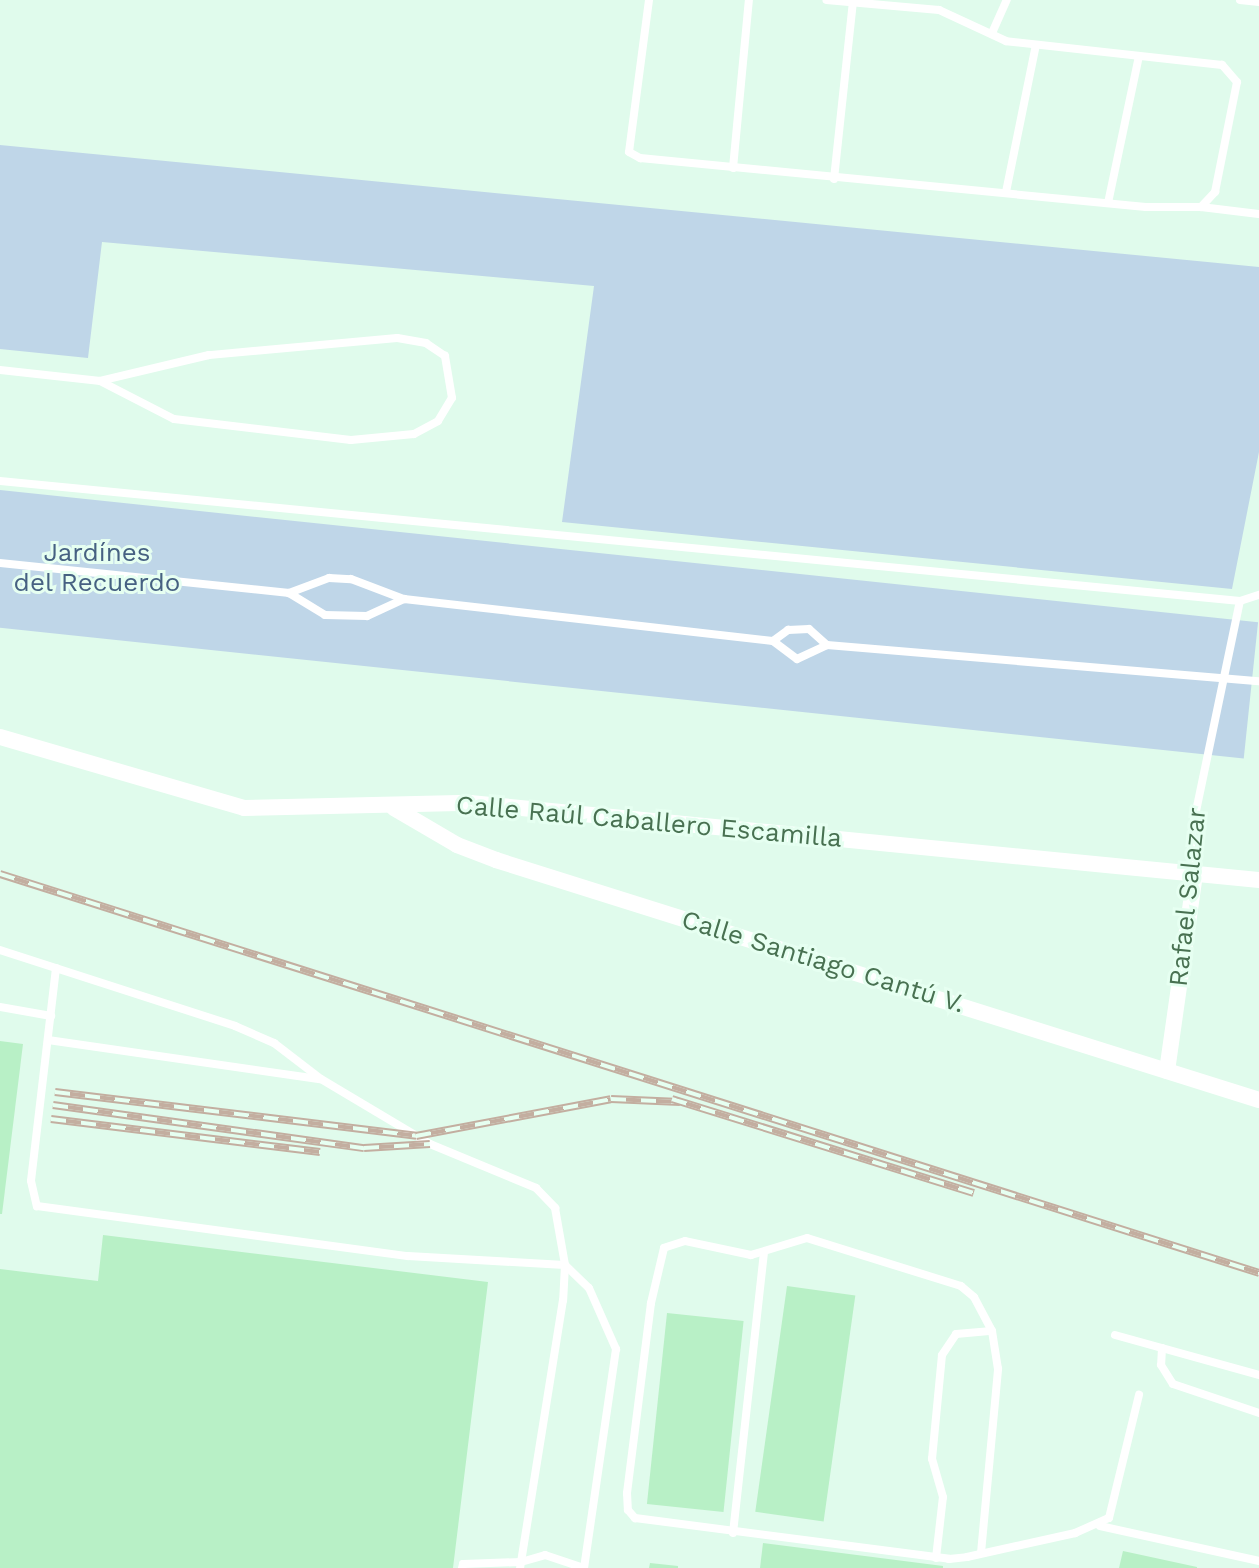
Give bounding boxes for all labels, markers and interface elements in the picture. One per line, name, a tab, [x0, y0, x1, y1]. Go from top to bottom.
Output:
park label: Jardínes del Recuerdo	[13, 537, 181, 598]
street label: Calle Raúl Caballero Escamilla	[454, 790, 844, 854]
street label: Rafael Salazar	[1163, 805, 1213, 989]
street label: Calle Santiago Cantú V.	[677, 904, 969, 1020]

